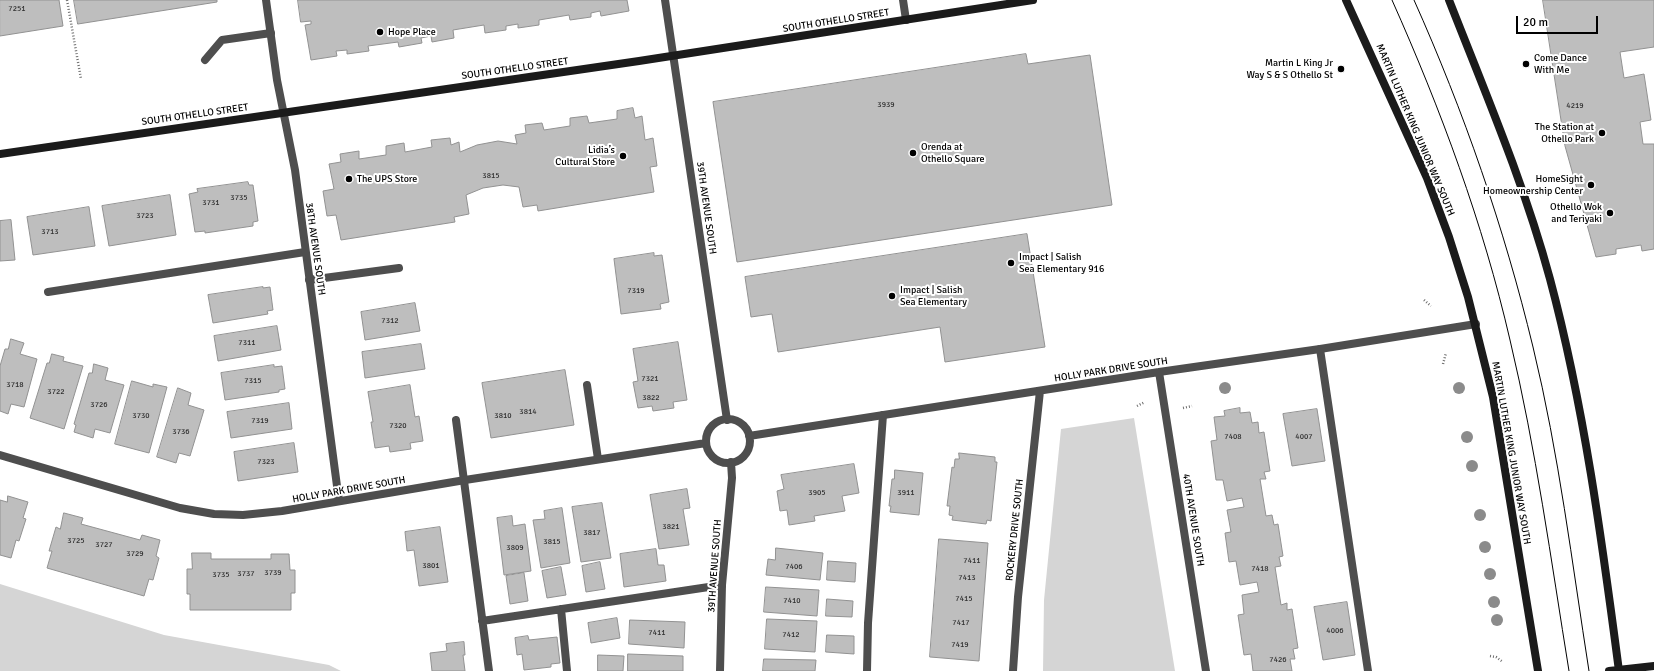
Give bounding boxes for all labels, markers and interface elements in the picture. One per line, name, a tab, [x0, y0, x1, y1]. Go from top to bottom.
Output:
house number: 7251	[8, 4, 26, 14]
street label: SOUTH OTHELLO STREET	[782, 7, 890, 35]
scale bar	[1518, 8, 1600, 34]
text: 20 m	[1523, 15, 1548, 30]
place label: Hope Place	[388, 26, 436, 38]
marker: Hope Place	[375, 27, 385, 37]
street label: MARTIN LUTHER KING JUNIOR WAY SOUTH	[1373, 42, 1457, 218]
place label: Come Dance With Me	[1534, 52, 1587, 76]
street label: SOUTH OTHELLO STREET	[461, 56, 569, 82]
place label: Martin L King Jr Way S & S Othello St	[1246, 57, 1333, 80]
marker: Come Dance With Me	[1521, 59, 1531, 69]
marker: Martin L King Jr Way S & S Othello St	[1336, 64, 1346, 74]
house number: 3939	[877, 100, 895, 110]
house number: 4219	[1566, 101, 1584, 111]
street label: SOUTH OTHELLO STREET	[141, 102, 249, 128]
place label: The Station at Othello Park	[1535, 121, 1594, 144]
marker: The Station at Othello Park	[1597, 128, 1607, 138]
place label: Orenda at Othello Square	[921, 141, 984, 164]
place label: Lidia’s Cultural Store	[555, 144, 615, 168]
marker: Orenda at Othello Square	[908, 148, 918, 158]
marker: Lidia’s Cultural Store	[618, 151, 628, 161]
street label: 39TH AVENUE SOUTH	[694, 161, 718, 255]
house number: 3815	[482, 171, 500, 181]
place label: The UPS Store	[357, 173, 417, 185]
place label: HomeSight Homeownership Center	[1483, 173, 1583, 196]
marker: The UPS Store	[344, 174, 354, 184]
marker: HomeSight Homeownership Center	[1586, 180, 1596, 190]
house number: 3735	[230, 193, 248, 203]
house number: 3731	[202, 198, 220, 208]
place label: Othello Wok and Teriyaki	[1550, 201, 1602, 224]
street label: 38TH AVENUE SOUTH	[303, 202, 327, 296]
marker: Othello Wok and Teriyaki	[1605, 208, 1615, 218]
house number: 3723	[136, 211, 154, 221]
house number: 3713	[41, 227, 59, 237]
place label: Impact | Salish Sea Elementary 916	[1019, 251, 1104, 274]
marker: Impact | Salish Sea Elementary 916	[1006, 258, 1016, 268]
place label: Impact | Salish Sea Elementary	[900, 284, 967, 308]
house number: 7319	[627, 286, 645, 296]
marker: Impact | Salish Sea Elementary	[887, 291, 897, 301]
house number: 7312	[381, 316, 399, 326]
house number: 7311	[238, 338, 256, 348]
street label: HOLLY PARK DRIVE SOUTH	[1053, 355, 1169, 385]
street label: MARTIN LUTHER KING JUNIOR WAY SOUTH	[1489, 361, 1533, 545]
house number: 7321	[641, 374, 659, 384]
house number: 7315	[244, 376, 262, 386]
house number: 3718	[6, 380, 24, 390]
house number: 3722	[47, 387, 65, 397]
house number: 3822	[642, 393, 660, 403]
house number: 3726	[90, 400, 108, 410]
house number: 3814	[519, 407, 537, 417]
house number: 3730	[132, 411, 150, 421]
house number: 3810	[494, 411, 512, 421]
house number: 7319	[251, 416, 269, 426]
house number: 7320	[389, 421, 407, 431]
house number: 3736	[172, 427, 190, 437]
house number: 7408	[1224, 432, 1242, 442]
house number: 4007	[1295, 432, 1313, 442]
house number: 7323	[257, 457, 275, 467]
street label: 40TH AVENUE SOUTH	[1180, 473, 1206, 567]
street label: HOLLY PARK DRIVE SOUTH	[291, 474, 407, 506]
street label: ROCKERY DRIVE SOUTH	[1004, 478, 1026, 582]
house number: 3905	[808, 488, 826, 498]
house number: 3911	[897, 488, 915, 498]
street label: 39TH AVENUE SOUTH	[706, 519, 724, 613]
house number: 3821	[662, 522, 680, 532]
house number: 3817	[583, 528, 601, 538]
house number: 3725	[67, 536, 85, 546]
house number: 3815	[543, 537, 561, 547]
house number: 3727	[95, 540, 113, 550]
house number: 3809	[506, 543, 524, 553]
house number: 3729	[126, 549, 144, 559]
house number: 7411	[963, 556, 981, 566]
house number: 3801	[422, 561, 440, 571]
house number: 7406	[785, 562, 803, 572]
house number: 7418	[1251, 564, 1269, 574]
house number: 3739	[264, 568, 282, 578]
house number: 3737	[237, 569, 255, 579]
house number: 3735	[212, 570, 230, 580]
house number: 7413	[958, 573, 976, 583]
house number: 7415	[955, 594, 973, 604]
house number: 7410	[783, 596, 801, 606]
house number: 7417	[952, 618, 970, 628]
house number: 4006	[1326, 626, 1344, 636]
house number: 7411	[648, 628, 666, 638]
house number: 7412	[782, 630, 800, 640]
house number: 7419	[951, 640, 969, 650]
house number: 7426	[1269, 655, 1287, 665]

